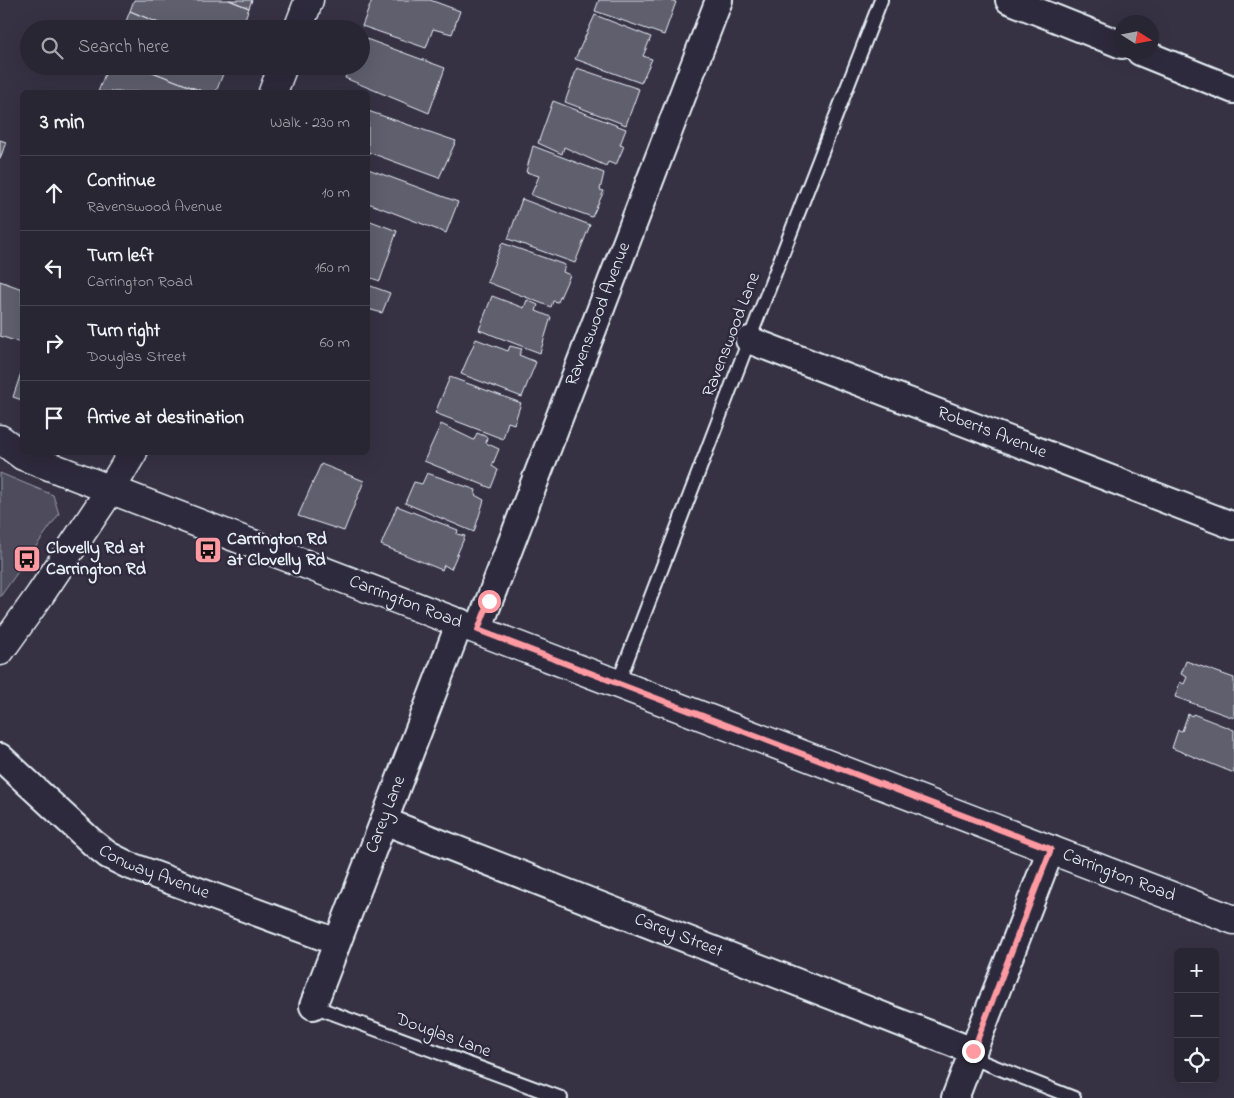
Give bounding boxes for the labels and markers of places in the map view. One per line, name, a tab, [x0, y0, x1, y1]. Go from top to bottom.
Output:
place label: Carrington Rd at Clovelly Rd	[227, 527, 328, 575]
bus stop icon: Carrington Rd at Clovelly Rd	[193, 535, 223, 565]
place label: Clovelly Rd at Carrington Rd	[46, 536, 147, 584]
bus stop icon: Clovelly Rd at Carrington Rd	[12, 544, 42, 574]

